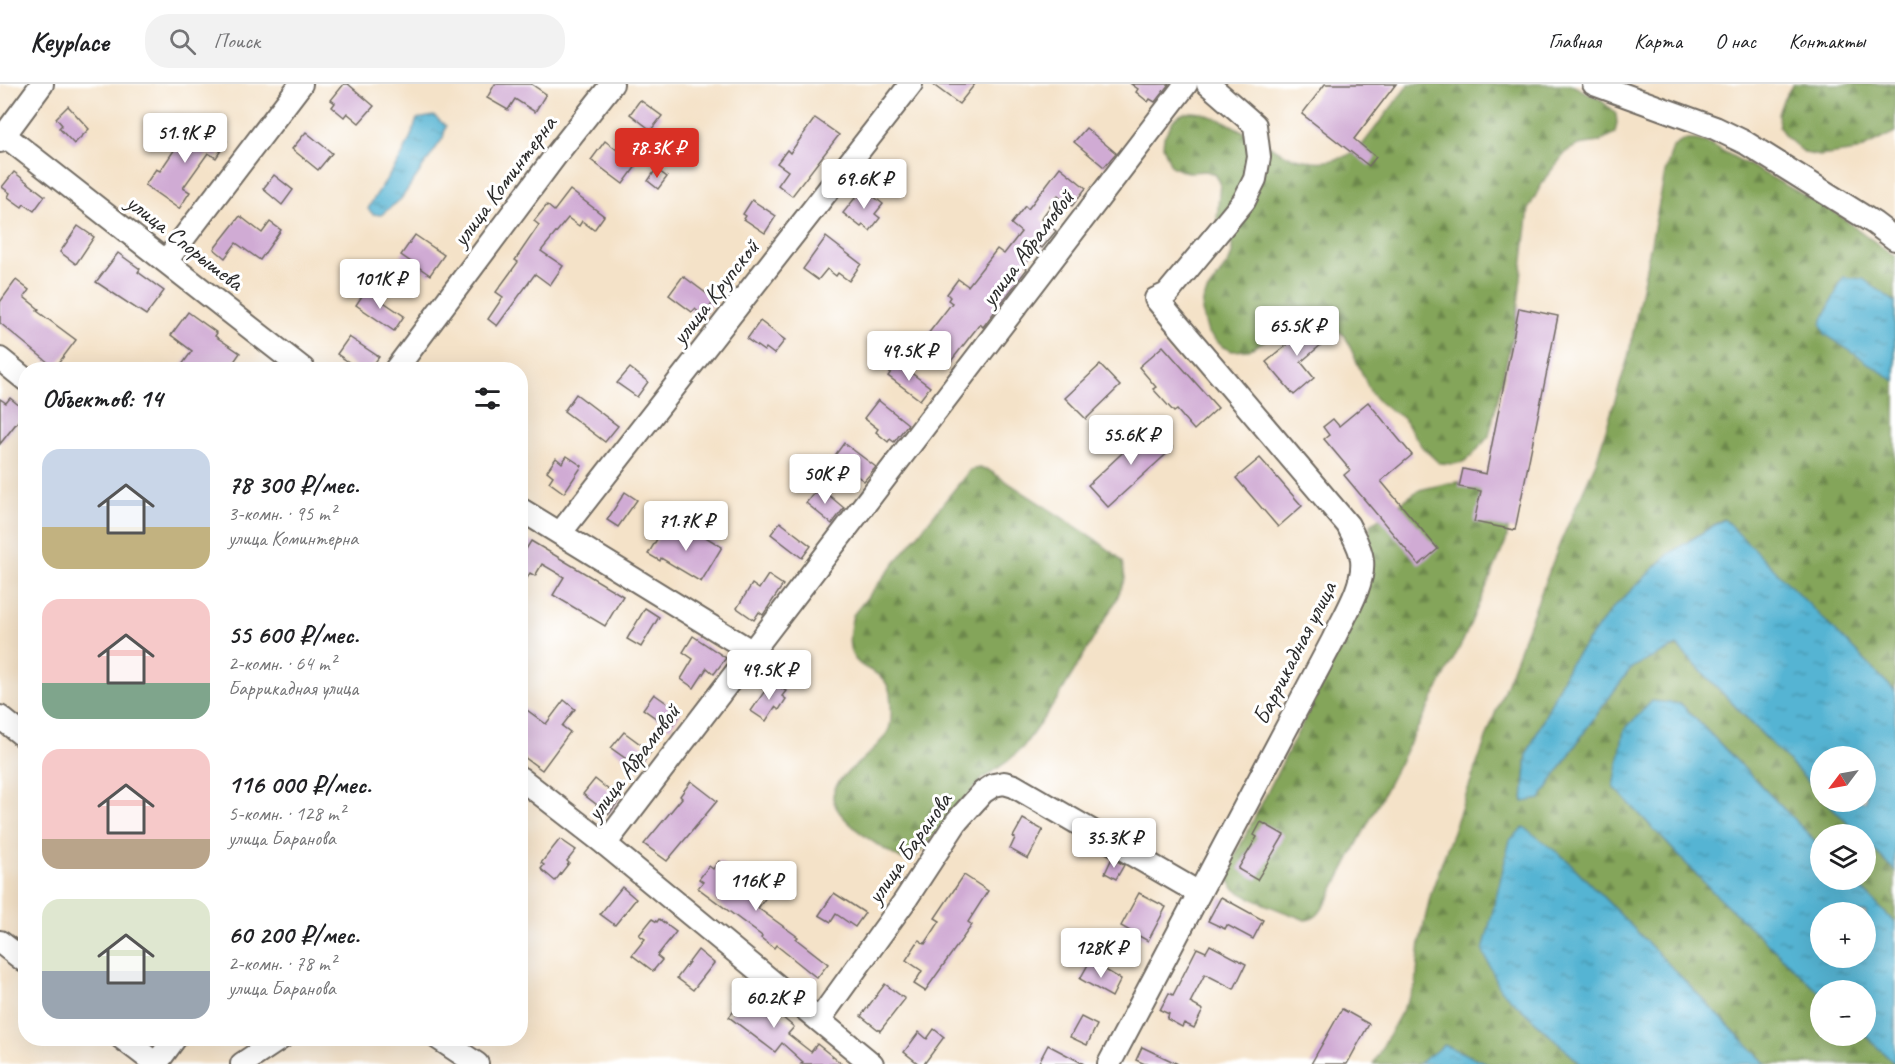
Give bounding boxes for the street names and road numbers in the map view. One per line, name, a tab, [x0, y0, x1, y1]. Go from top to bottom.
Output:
street label: улица Коминтерна	[444, 108, 564, 254]
street label: улица Абрамовой	[972, 182, 1082, 314]
street label: улица Спорышева	[119, 186, 251, 298]
street label: улица Крупской	[663, 232, 767, 352]
street label: Баррикадная улица	[1245, 575, 1343, 729]
street label: улица Абрамовой	[578, 696, 688, 828]
street label: улица Баранова	[859, 785, 959, 911]

